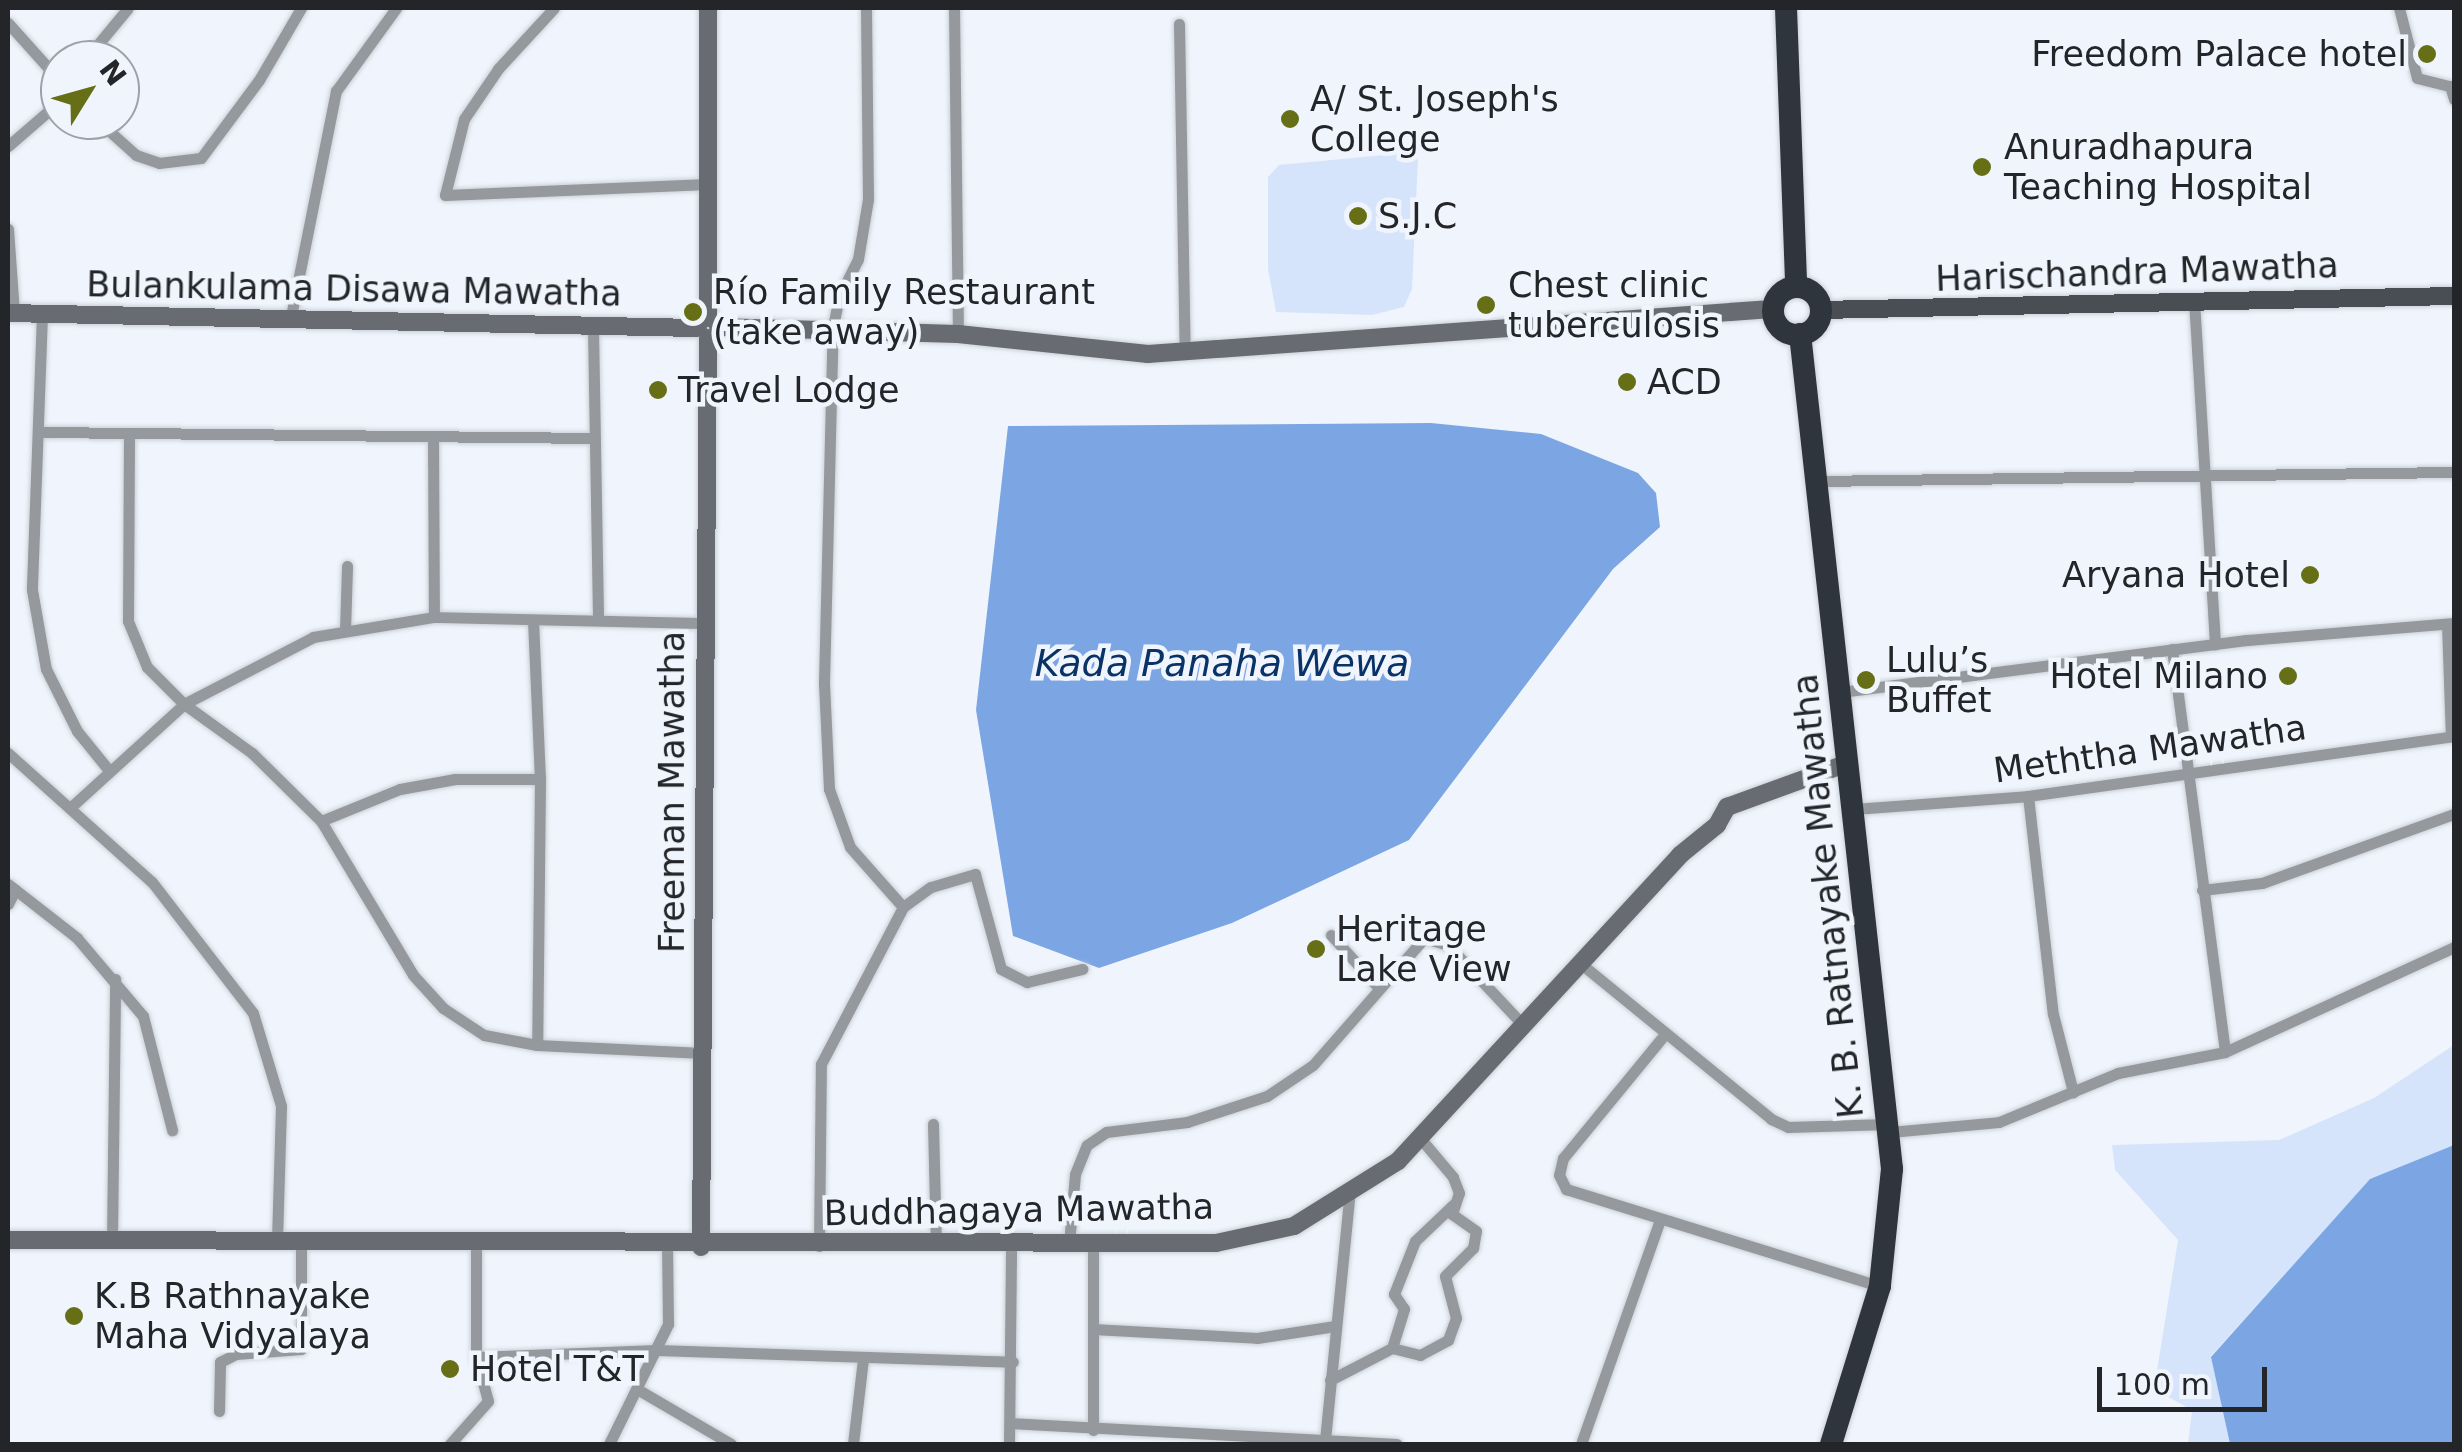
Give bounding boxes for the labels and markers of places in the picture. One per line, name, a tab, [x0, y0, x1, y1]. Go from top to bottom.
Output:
place label: Freedom Palace hotel	[2031, 33, 2407, 75]
marker: Freedom Palace hotel	[2416, 43, 2438, 65]
place label: A/ St. Joseph's College	[1310, 78, 1559, 160]
marker: A/ St. Joseph's College	[1279, 108, 1301, 130]
place label: Anuradhapura Teaching Hospital	[2004, 126, 2312, 208]
marker: Anuradhapura Teaching Hospital	[1969, 154, 1995, 180]
place label: S.J.C	[1378, 195, 1457, 237]
marker: S.J.C	[1347, 205, 1369, 227]
place label: Chest clinic tuberculosis	[1508, 264, 1720, 346]
place label: Río Family Restaurant (take away)	[713, 271, 1095, 353]
marker: Chest clinic tuberculosis	[1473, 292, 1499, 318]
marker: Río Family Restaurant (take away)	[682, 301, 704, 323]
place label: ACD	[1647, 361, 1722, 403]
place label: Travel Lodge	[678, 369, 899, 411]
marker: ACD	[1616, 371, 1638, 393]
marker: Travel Lodge	[647, 379, 669, 401]
place label: Aryana Hotel	[2062, 554, 2290, 596]
marker: Aryana Hotel	[2299, 564, 2321, 586]
place label: Lulu’s Buffet	[1886, 639, 1992, 721]
place label: Hotel Milano	[2049, 655, 2268, 697]
marker: Hotel Milano	[2277, 665, 2299, 687]
marker: Lulu’s Buffet	[1855, 669, 1877, 691]
place label: Heritage Lake View	[1336, 908, 1512, 990]
marker: Heritage Lake View	[1305, 938, 1327, 960]
place label: K.B Rathnayake Maha Vidyalaya	[94, 1275, 371, 1357]
marker: K.B Rathnayake Maha Vidyalaya	[63, 1305, 85, 1327]
place label: Hotel T&T	[470, 1348, 644, 1390]
marker: Hotel T&T	[439, 1358, 461, 1380]

